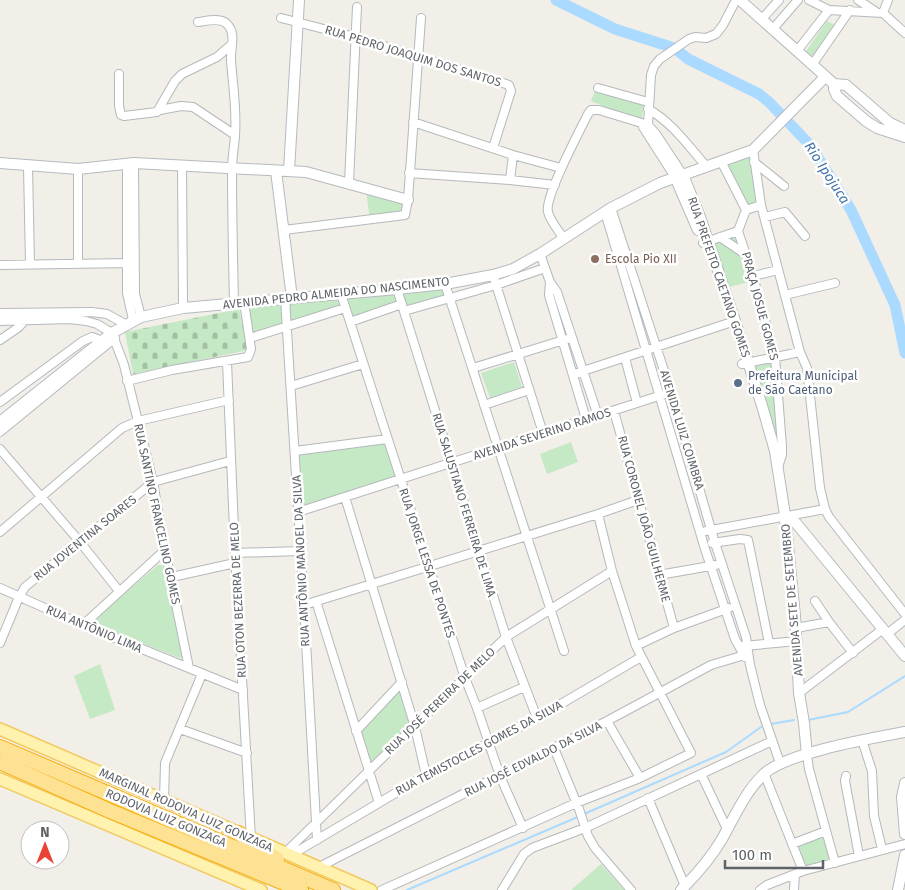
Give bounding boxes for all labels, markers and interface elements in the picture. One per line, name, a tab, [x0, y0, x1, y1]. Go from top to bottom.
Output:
street label: RUA PEDRO JOAQUIM DOS SANTOS	[323, 22, 503, 90]
water label: Rio Ipojuca	[801, 139, 853, 207]
street label: RUA PREFEITO CAETANO GOMES	[685, 195, 753, 360]
street label: PRAÇA JOSUE GOMES	[739, 250, 781, 362]
place label: Escola Pio XII	[605, 252, 677, 266]
marker: Escola Pio XII	[589, 253, 601, 265]
street label: AVENIDA PEDRO ALMEIDA DO NASCIMENTO	[222, 274, 450, 312]
street label: AVENIDA LUIZ COIMBRA	[657, 368, 707, 492]
place label: Prefeitura Municipal de São Caetano	[748, 369, 858, 397]
marker: Prefeitura Municipal de São Caetano	[732, 377, 744, 389]
street label: AVENIDA SEVERINO RAMOS	[471, 405, 613, 463]
street label: RUA SALUSTIANO FERREIRA DE LIMA	[429, 411, 499, 599]
street label: RUA SANTINO FRANCELINO GOMES	[131, 422, 183, 606]
street label: RUA CORONEL JOÃO GUILHERME	[615, 434, 674, 604]
street label: RUA ANTÔNIO MANOEL DA SILVA	[289, 475, 312, 647]
street label: RUA JORGE LESSA DE PONTES	[396, 486, 458, 640]
street label: RUA JOVENTINA SOARES	[31, 492, 139, 584]
street label: RUA OTON BEZERRA DE MELO	[227, 522, 249, 678]
street label: AVENIDA SETE DE SETEMBRO	[778, 523, 806, 677]
street label: RUA ANTÔNIO LIMA	[44, 601, 145, 656]
street label: RUA JOSÉ PEREIRA DE MELO	[381, 644, 498, 757]
street label: RUA TEMISTOCLES GOMES DA SILVA	[393, 698, 565, 798]
street label: RUA JOSÉ EDVALDO DA SILVA	[462, 717, 604, 800]
street label: MARGINAL RODOVIA LUIZ GONZAGA	[97, 765, 275, 855]
street label: RODOVIA LUIZ GONZAGA	[103, 786, 229, 850]
north arrow	[20, 820, 70, 870]
text: N	[40, 824, 50, 841]
scale bar	[725, 838, 822, 870]
text: 100 m	[732, 846, 772, 864]

